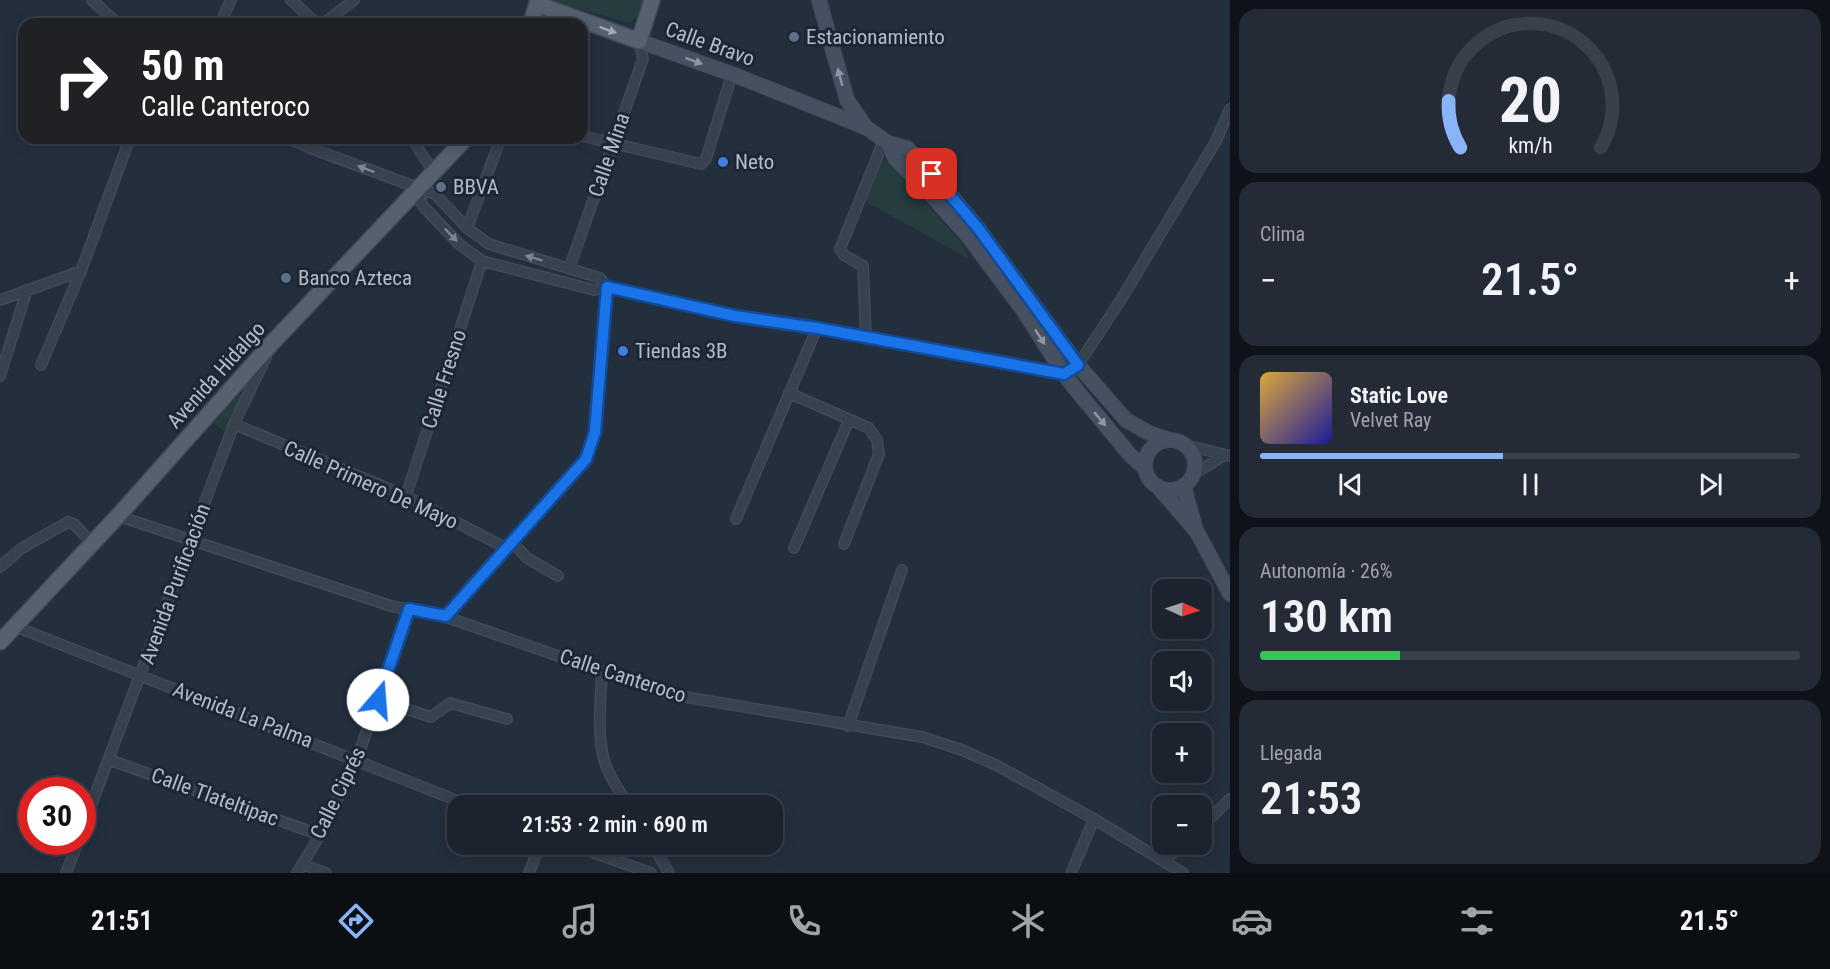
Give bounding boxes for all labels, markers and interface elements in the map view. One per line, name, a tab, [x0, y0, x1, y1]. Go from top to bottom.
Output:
street label: Calle Bravo	[662, 17, 758, 71]
one-way arrow	[599, 25, 617, 35]
place label: Estacionamiento	[806, 25, 945, 49]
marker: Estacionamiento	[787, 30, 801, 44]
text: 50 m	[141, 41, 224, 90]
icon: right	[42, 42, 120, 120]
one-way arrow	[685, 56, 703, 66]
text: 20	[1498, 64, 1562, 137]
one-way arrow	[835, 67, 845, 86]
text: Calle Canteroco	[141, 91, 310, 123]
street label: Calle Mina	[583, 110, 635, 200]
text: km/h	[1508, 133, 1552, 158]
pin	[906, 148, 957, 199]
place label: Neto	[735, 150, 774, 174]
marker: Neto	[716, 155, 730, 169]
icon: arrive	[915, 157, 948, 190]
one-way arrow	[357, 164, 375, 174]
place label: BBVA	[453, 175, 499, 199]
marker: BBVA	[434, 180, 448, 194]
text: Clima	[1260, 222, 1305, 246]
one-way arrow	[444, 228, 458, 243]
one-way arrow	[525, 253, 543, 262]
text: 21.5°	[1481, 253, 1579, 306]
text: −	[1260, 261, 1277, 300]
text: +	[1784, 261, 1800, 300]
place label: Banco Azteca	[298, 266, 412, 290]
marker: Banco Azteca	[279, 271, 293, 285]
street label: Avenida Hidalgo	[162, 317, 270, 433]
street label: Calle Fresno	[417, 327, 471, 431]
one-way arrow	[1034, 328, 1045, 345]
place label: Tiendas 3B	[635, 339, 727, 363]
marker: Tiendas 3B	[616, 344, 630, 358]
text: Static Love	[1350, 383, 1448, 408]
text: Velvet Ray	[1350, 408, 1431, 432]
one-way arrow	[1094, 412, 1106, 427]
street label: Calle Primero De Mayo	[280, 436, 462, 534]
icon: previous	[1334, 468, 1367, 501]
icon: pause	[1514, 468, 1547, 501]
icon: next	[1694, 468, 1727, 501]
street label: Avenida Purificación	[135, 501, 215, 667]
text: Autonomía · 26%	[1260, 559, 1392, 583]
north arrow	[1152, 579, 1212, 639]
map controls	[1152, 579, 1212, 855]
text: 130 km	[1260, 590, 1393, 643]
street label: Calle Canteroco	[557, 644, 689, 708]
button: sound	[1152, 651, 1212, 711]
position arrow	[346, 668, 410, 732]
street label: Avenida La Palma	[170, 677, 316, 753]
button: +	[1152, 723, 1212, 783]
text: Llegada	[1260, 741, 1322, 765]
street label: Calle Ciprés	[306, 743, 370, 843]
street label: Calle Tlateltipac	[148, 763, 282, 831]
text: 21:53	[1260, 772, 1362, 825]
speed limit sign: 30	[18, 777, 96, 855]
button: −	[1152, 795, 1212, 855]
text: 21:53 · 2 min · 690 m	[522, 812, 708, 837]
icon: directions	[335, 900, 377, 942]
icon: music	[559, 900, 601, 942]
icon: phone	[783, 900, 825, 942]
icon: climate	[1007, 900, 1049, 942]
icon: car	[1231, 900, 1273, 942]
icon: filters	[1456, 900, 1498, 942]
text: 21:51	[91, 905, 153, 937]
text: 21.5°	[1680, 905, 1739, 937]

